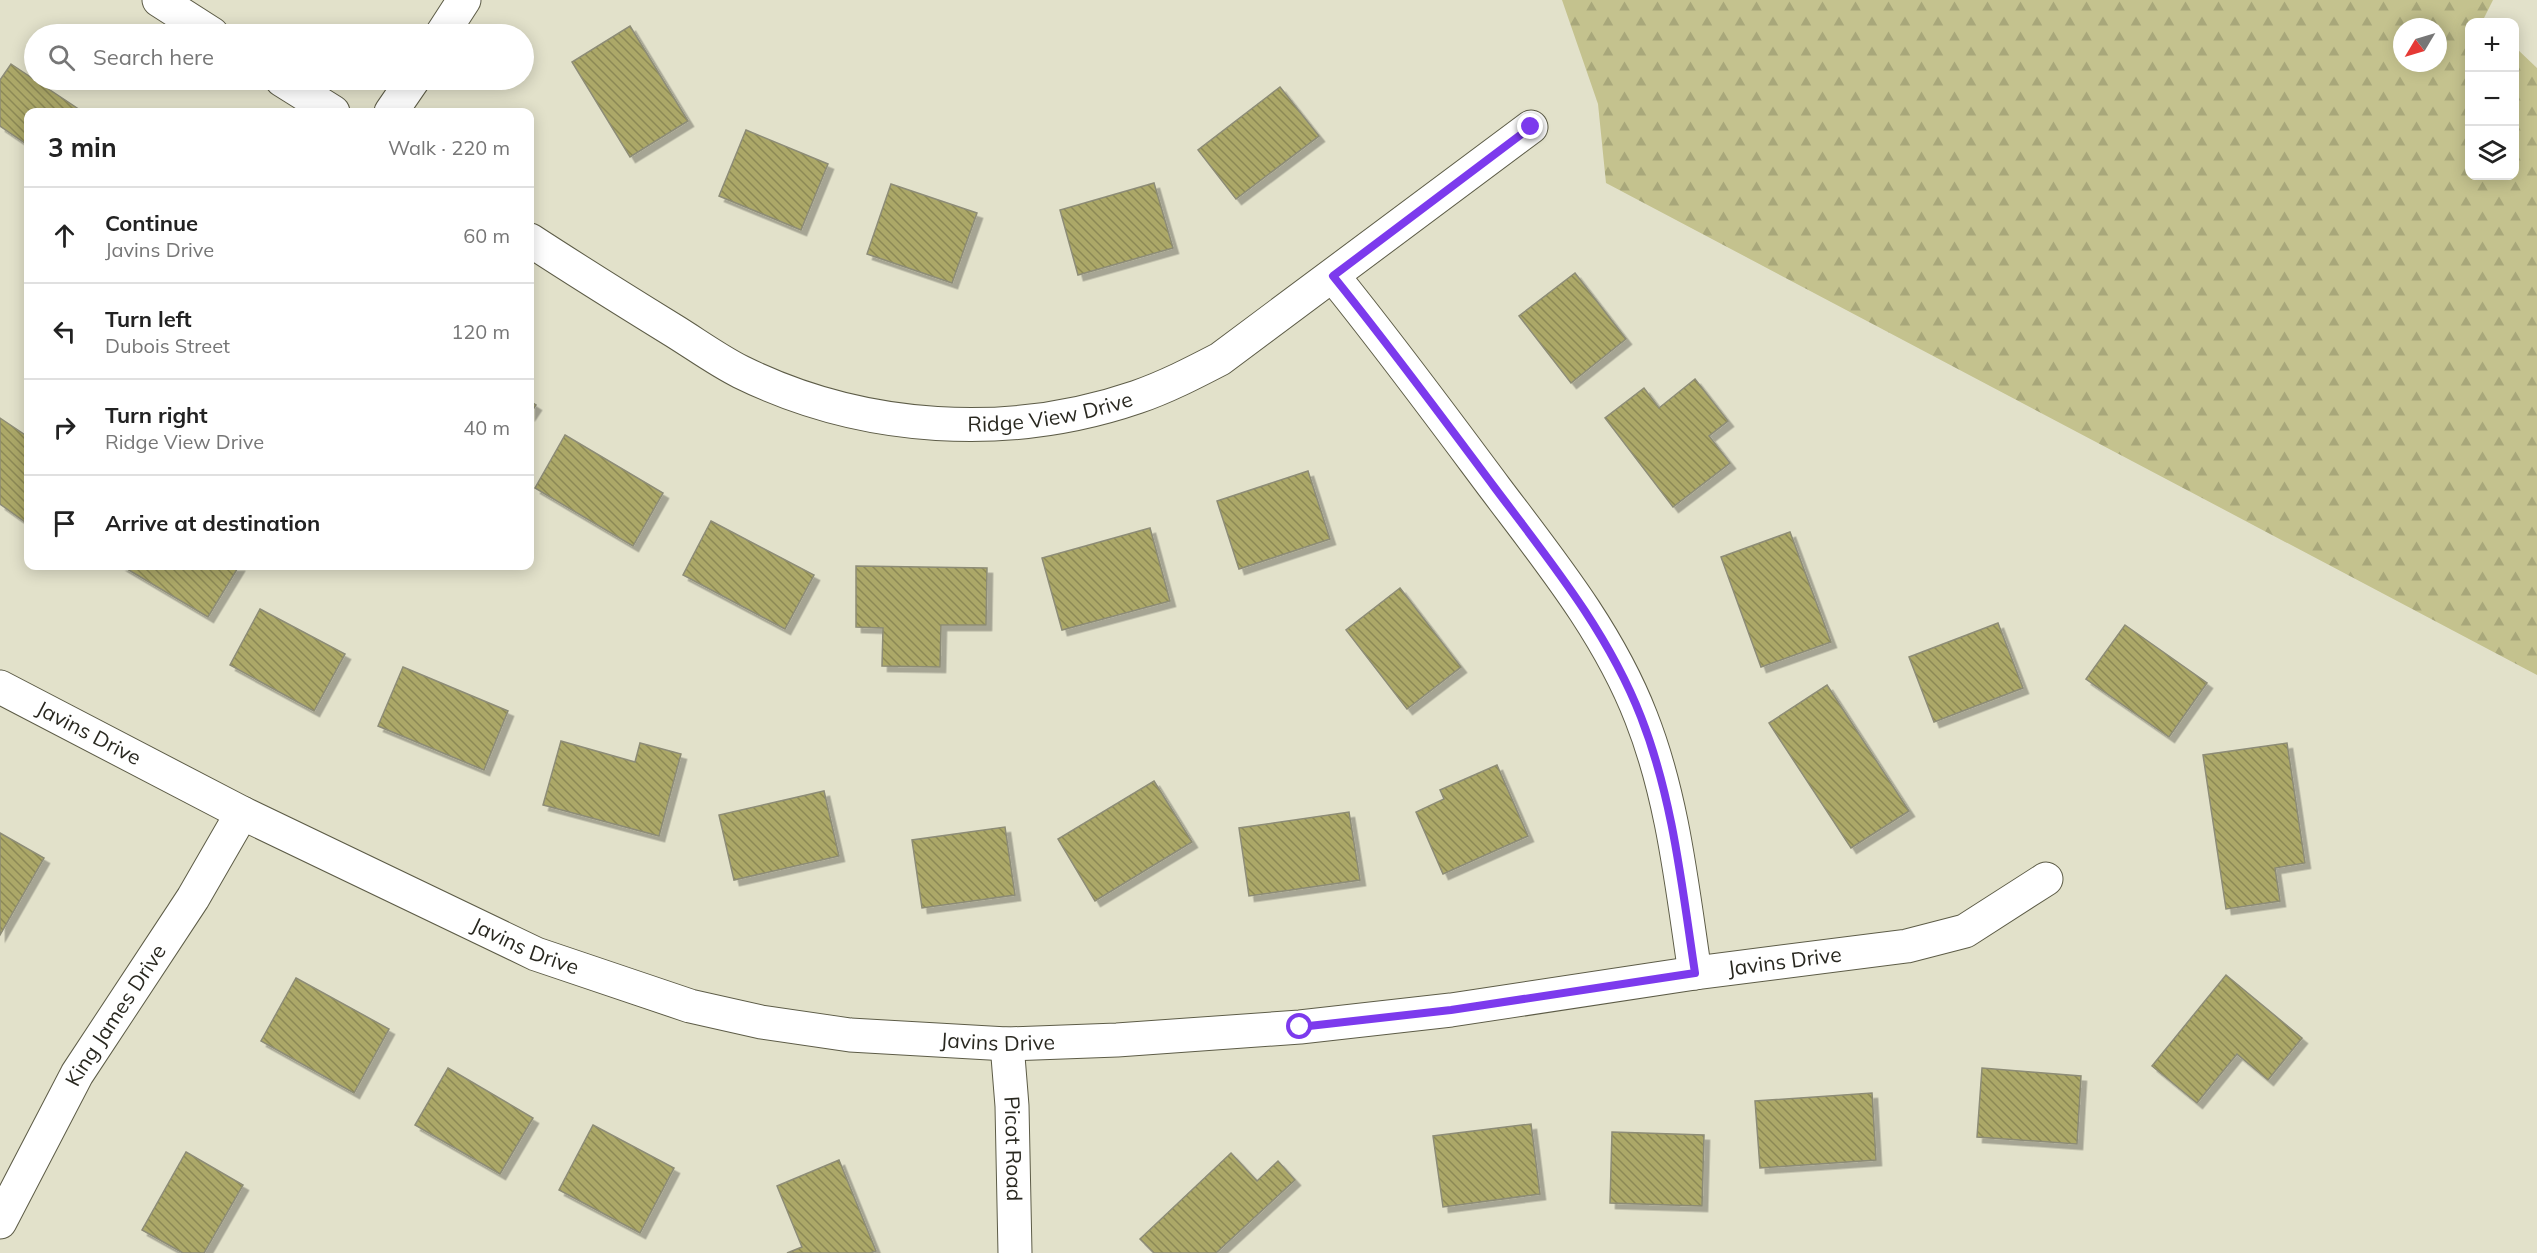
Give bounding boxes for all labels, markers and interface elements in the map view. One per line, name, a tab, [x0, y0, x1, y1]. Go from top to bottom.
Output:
north arrow	[2393, 18, 2447, 72]
map controls	[2465, 18, 2519, 180]
button: +	[2465, 18, 2519, 72]
search box	[24, 24, 534, 90]
icon: search	[45, 41, 78, 74]
text: Search here	[93, 43, 214, 71]
button: −	[2465, 72, 2519, 126]
route end	[1517, 113, 1543, 139]
button: layers	[2465, 126, 2519, 180]
text: 3 min	[48, 131, 117, 164]
text: Walk · 220 m	[388, 135, 510, 160]
text: Continue	[105, 209, 198, 237]
icon: ahead	[48, 219, 81, 252]
text: 60 m	[463, 223, 510, 248]
text: Javins Drive	[105, 237, 214, 262]
text: Turn left	[105, 305, 192, 333]
icon: left	[48, 315, 81, 348]
text: 120 m	[451, 319, 510, 344]
text: Dubois Street	[105, 333, 230, 358]
street label: Ridge View Drive	[967, 385, 1136, 437]
text: Turn right	[105, 401, 208, 429]
icon: right	[48, 411, 81, 444]
text: 40 m	[463, 415, 510, 440]
text: Ridge View Drive	[105, 429, 264, 454]
icon: arrive	[48, 507, 81, 540]
text: Arrive at destination	[105, 509, 320, 537]
street label: Javins Drive	[32, 694, 146, 770]
street label: Javins Drive	[468, 911, 583, 980]
street label: King James Drive	[59, 939, 171, 1090]
street label: Javins Drive	[1726, 940, 1843, 981]
route start	[1286, 1013, 1312, 1039]
street label: Javins Drive	[940, 1026, 1055, 1056]
street label: Picot Road	[999, 1095, 1028, 1202]

